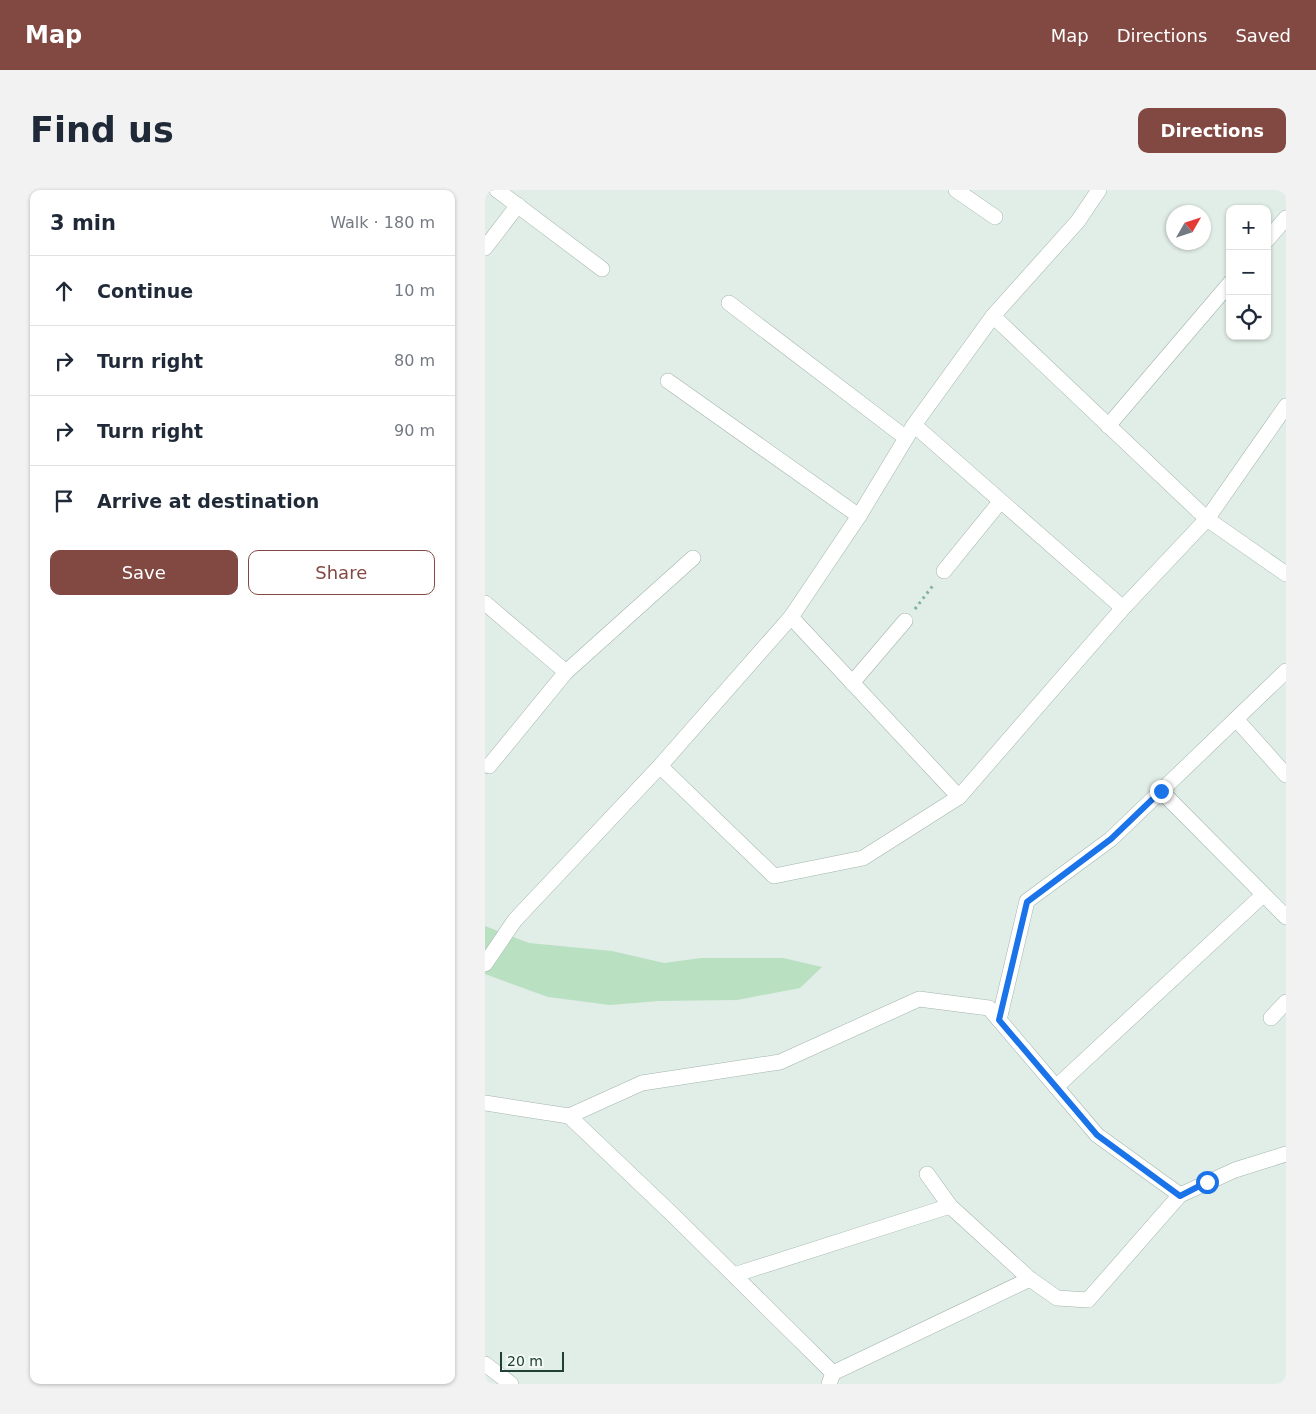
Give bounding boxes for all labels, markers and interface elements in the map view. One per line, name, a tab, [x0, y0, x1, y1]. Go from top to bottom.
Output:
text: Map	[25, 21, 82, 49]
text: Map	[1051, 25, 1089, 46]
text: Directions	[1117, 25, 1207, 46]
text: Saved	[1235, 25, 1291, 46]
button: Directions	[1138, 108, 1286, 153]
text: Find us	[30, 110, 174, 150]
north arrow	[1166, 205, 1211, 250]
map controls	[1226, 205, 1271, 340]
button: +	[1226, 205, 1271, 250]
text: 3 min	[50, 211, 116, 235]
text: Walk · 180 m	[330, 213, 435, 232]
button: −	[1226, 250, 1271, 295]
icon: ahead	[50, 277, 78, 305]
text: Continue	[97, 280, 193, 302]
text: 10 m	[394, 281, 435, 300]
button: locate	[1226, 295, 1271, 340]
icon: right	[50, 347, 78, 375]
text: Turn right	[97, 350, 203, 372]
text: 80 m	[394, 351, 435, 370]
icon: right	[50, 417, 78, 445]
text: Turn right	[97, 420, 203, 442]
text: 90 m	[394, 421, 435, 440]
icon: arrive	[50, 487, 78, 515]
text: Arrive at destination	[97, 490, 319, 512]
button: Save	[50, 550, 238, 595]
button: Share	[248, 550, 435, 595]
route end	[1150, 780, 1173, 803]
route start	[1196, 1171, 1219, 1194]
scale bar	[500, 1349, 564, 1372]
text: 20 m	[507, 1353, 543, 1369]

